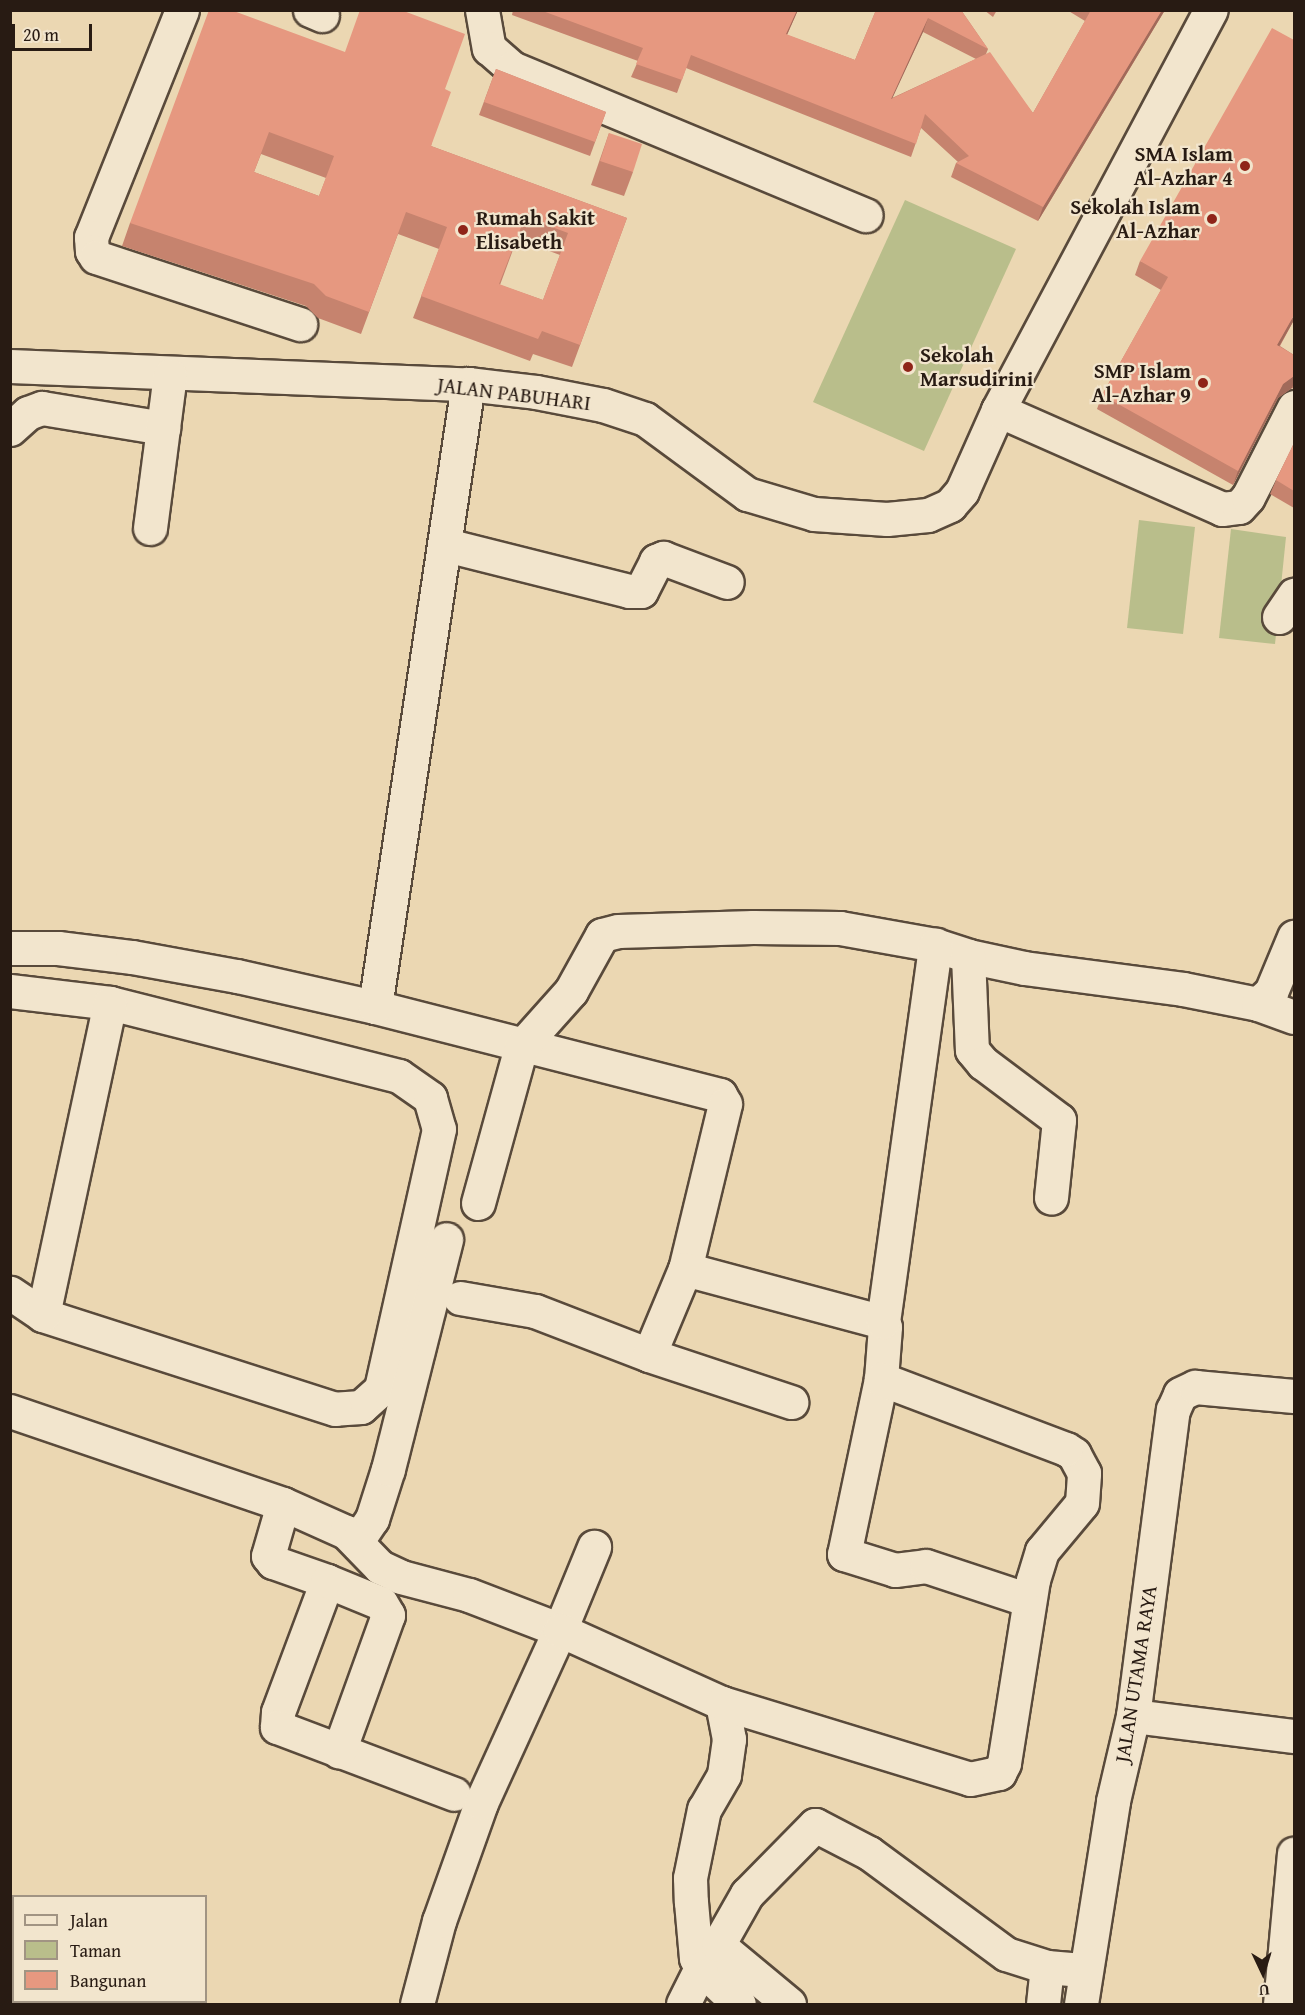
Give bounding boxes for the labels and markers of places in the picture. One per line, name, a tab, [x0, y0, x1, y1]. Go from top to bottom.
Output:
place label: SMA Islam Al-Azhar 4	[1134, 141, 1233, 191]
marker: SMA Islam Al-Azhar 4	[1238, 159, 1252, 173]
place label: Sekolah Islam Al-Azhar	[1070, 194, 1200, 244]
place label: Rumah Sakit Elisabeth	[476, 205, 595, 255]
marker: Sekolah Islam Al-Azhar	[1205, 212, 1219, 226]
marker: Rumah Sakit Elisabeth	[454, 221, 472, 239]
place label: Sekolah Marsudirini	[920, 342, 1033, 392]
place label: SMP Islam Al-Azhar 9	[1092, 358, 1191, 408]
marker: Sekolah Marsudirini	[901, 360, 915, 374]
marker: SMP Islam Al-Azhar 9	[1196, 376, 1210, 390]

